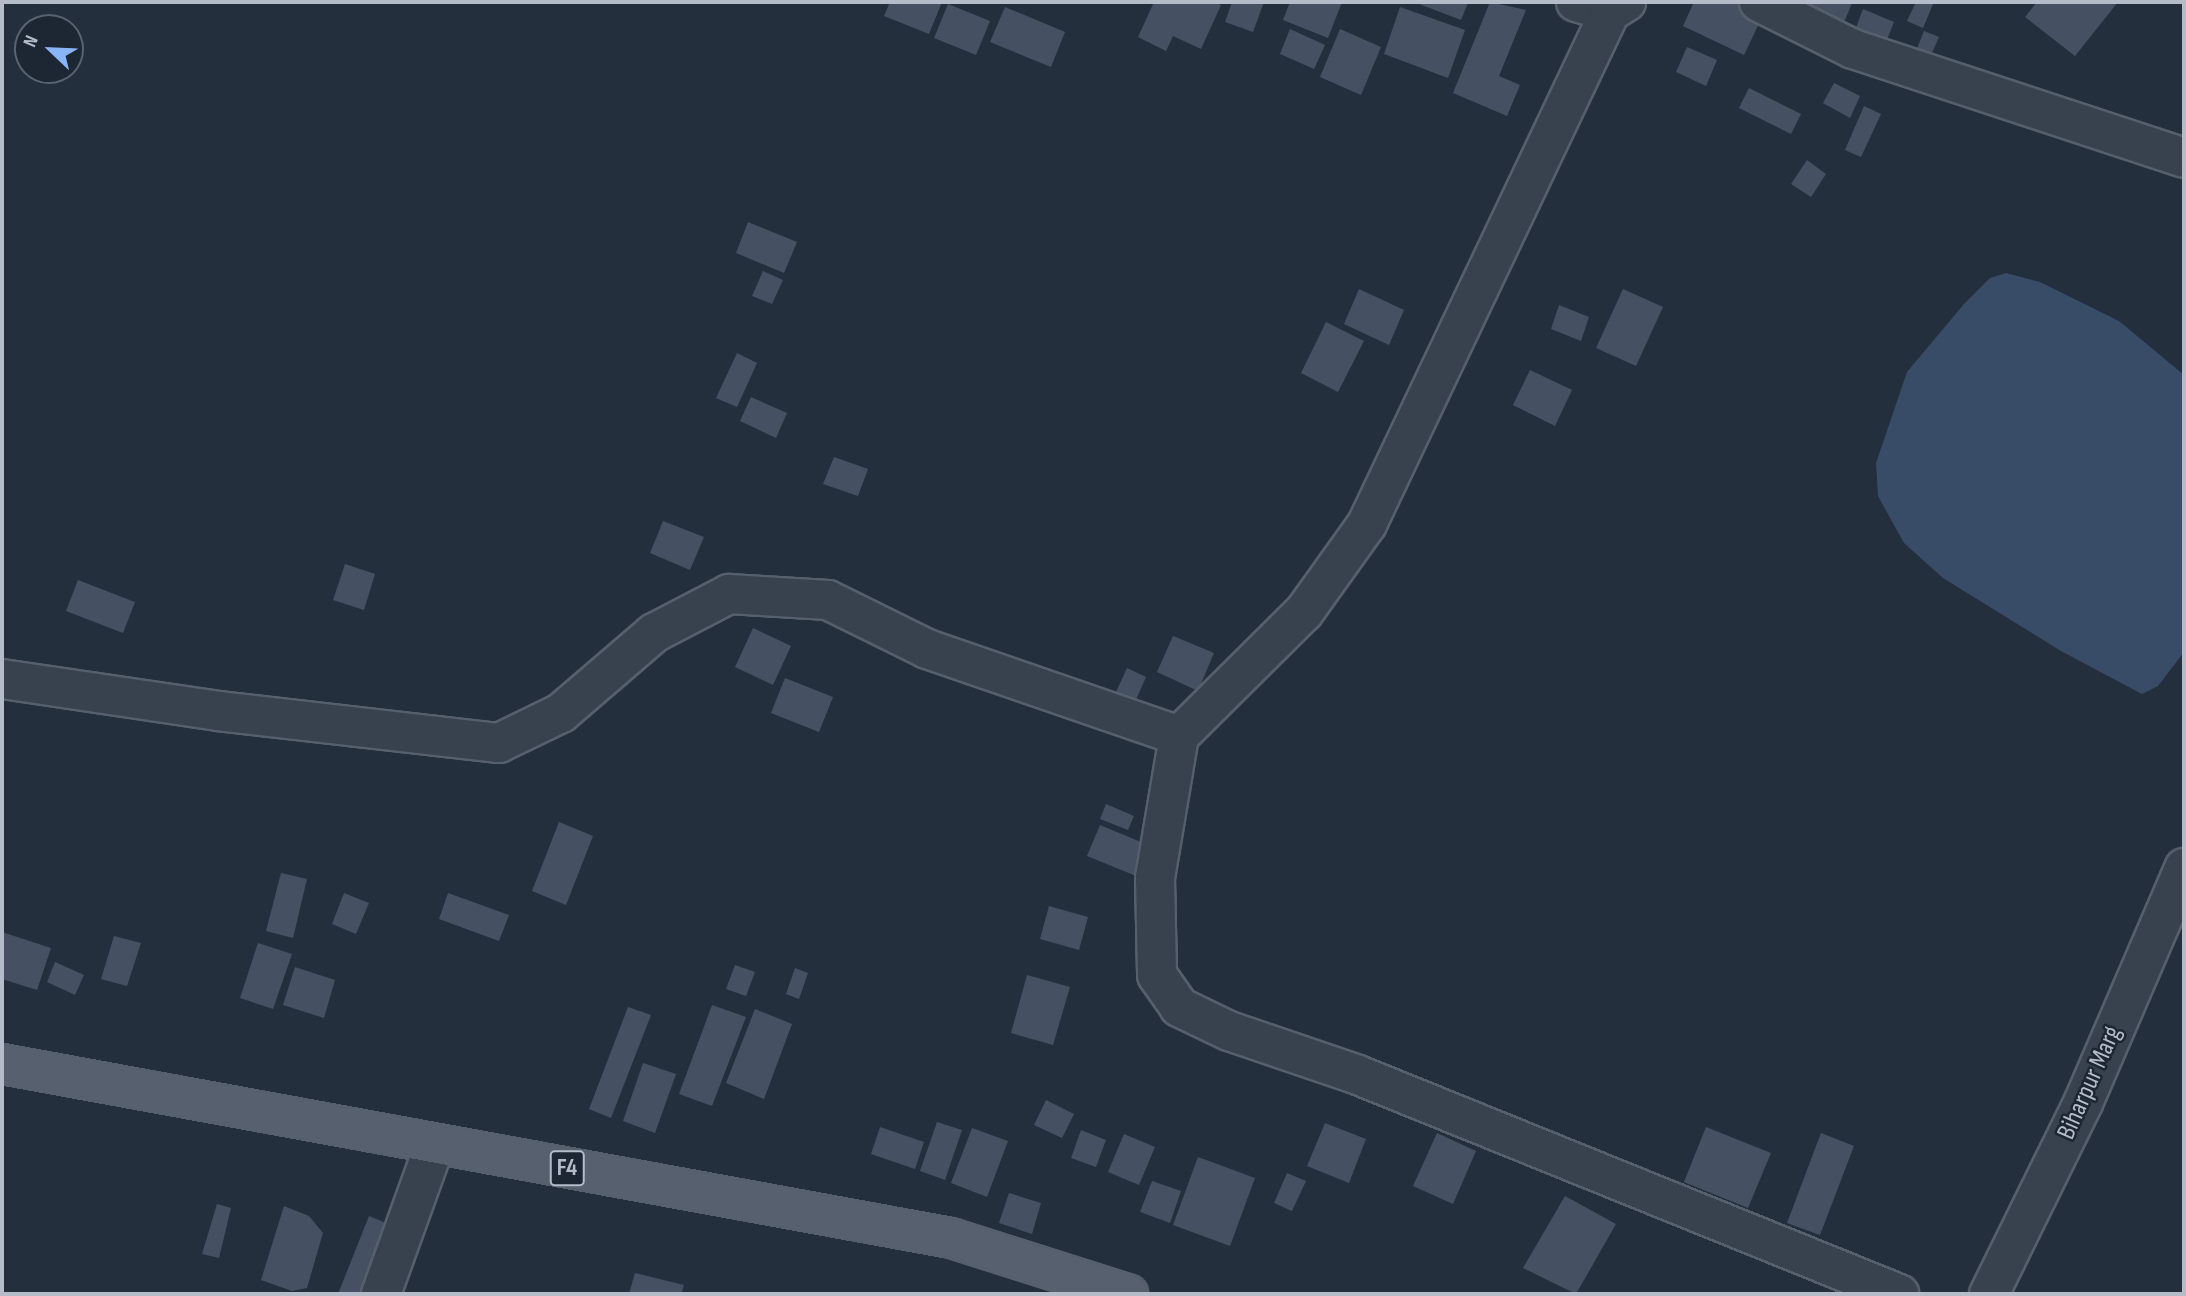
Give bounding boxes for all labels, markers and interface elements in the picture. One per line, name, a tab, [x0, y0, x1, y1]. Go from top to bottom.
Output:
north arrow	[14, 14, 84, 84]
text: N	[18, 32, 44, 51]
street label: Biharpur Marg	[2051, 1021, 2129, 1145]
road number: F4	[550, 1148, 584, 1188]

